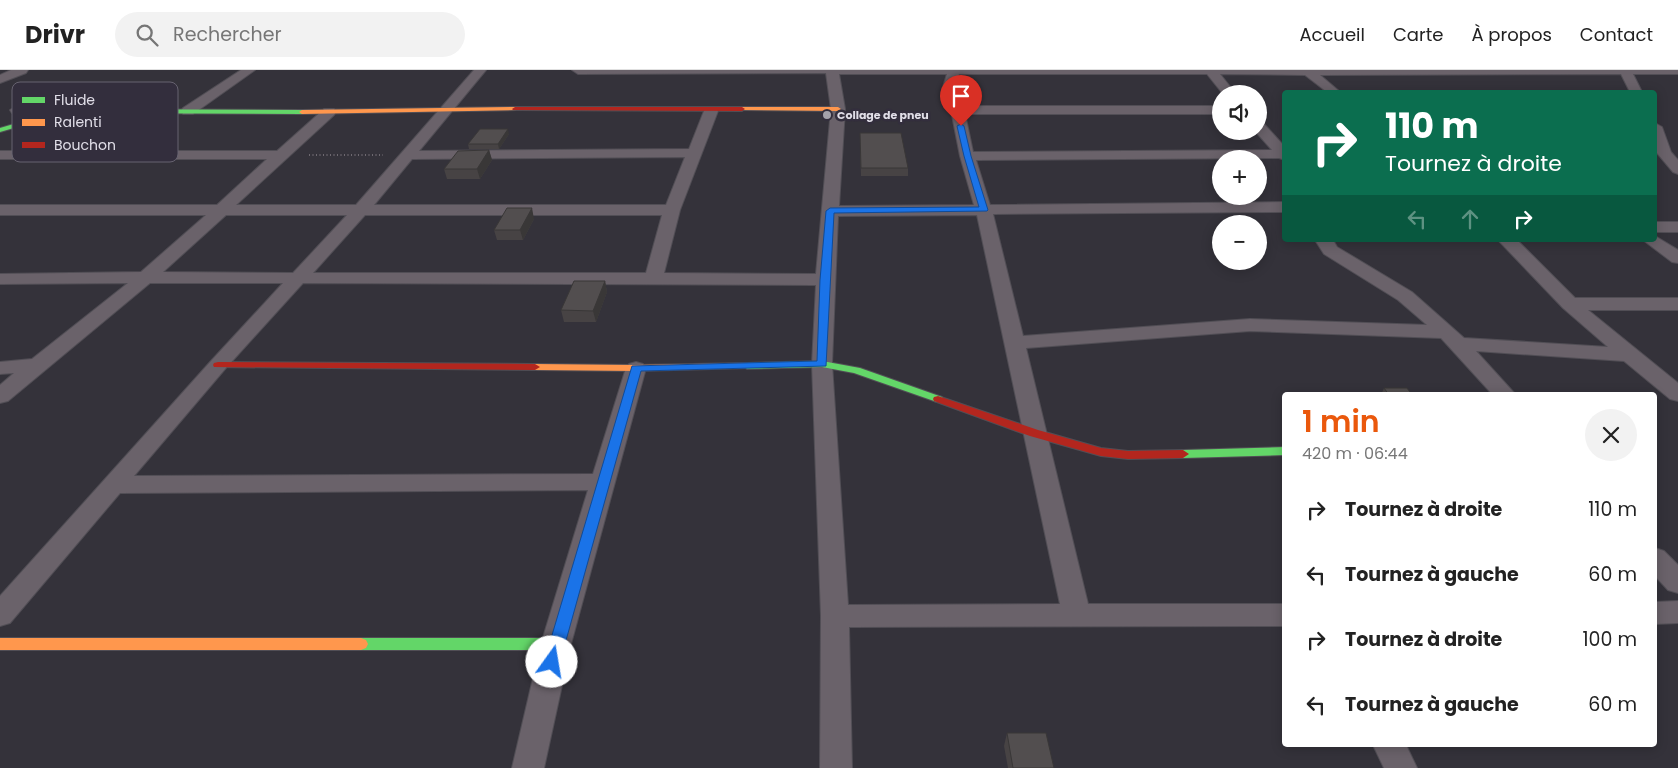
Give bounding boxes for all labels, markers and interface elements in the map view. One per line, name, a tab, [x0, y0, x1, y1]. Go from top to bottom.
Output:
search box	[115, 12, 465, 57]
text: Drivr	[25, 18, 85, 51]
icon: search	[133, 21, 161, 49]
text: Rechercher	[173, 21, 282, 48]
text: Accueil	[1299, 22, 1365, 47]
text: Carte	[1393, 22, 1443, 47]
text: À propos	[1471, 22, 1552, 47]
text: Contact	[1580, 22, 1653, 47]
pin	[940, 75, 982, 126]
legend	[12, 82, 178, 162]
icon: arrive	[947, 82, 975, 110]
map controls	[1212, 85, 1267, 270]
button: sound	[1212, 85, 1267, 140]
text: Fluide	[54, 90, 95, 110]
text: 110 m	[1385, 101, 1479, 150]
place label: Collage de pneu	[837, 107, 929, 123]
marker: Collage de pneu	[821, 109, 833, 121]
icon: right	[1302, 110, 1367, 175]
text: Ralenti	[54, 112, 102, 132]
text: Bouchon	[54, 135, 116, 155]
text: Tournez à droite	[1385, 148, 1562, 179]
button: +	[1212, 150, 1267, 205]
icon: left	[1403, 205, 1431, 233]
icon: ahead	[1456, 205, 1484, 233]
icon: right	[1509, 205, 1537, 233]
button: −	[1212, 215, 1267, 270]
text: 1 min	[1302, 400, 1380, 443]
button: close	[1585, 409, 1637, 461]
text: 420 m · 06:44	[1302, 442, 1408, 465]
icon: right	[1302, 496, 1330, 524]
text: Tournez à droite	[1345, 496, 1502, 523]
text: 110 m	[1588, 496, 1637, 523]
icon: left	[1302, 561, 1330, 589]
text: Tournez à gauche	[1345, 561, 1519, 588]
text: 60 m	[1588, 561, 1637, 588]
icon: right	[1302, 626, 1330, 654]
text: Tournez à droite	[1345, 626, 1502, 653]
text: 100 m	[1582, 626, 1637, 653]
position arrow	[525, 635, 577, 687]
icon: left	[1302, 691, 1330, 719]
text: Tournez à gauche	[1345, 691, 1519, 718]
text: 60 m	[1588, 691, 1637, 718]

